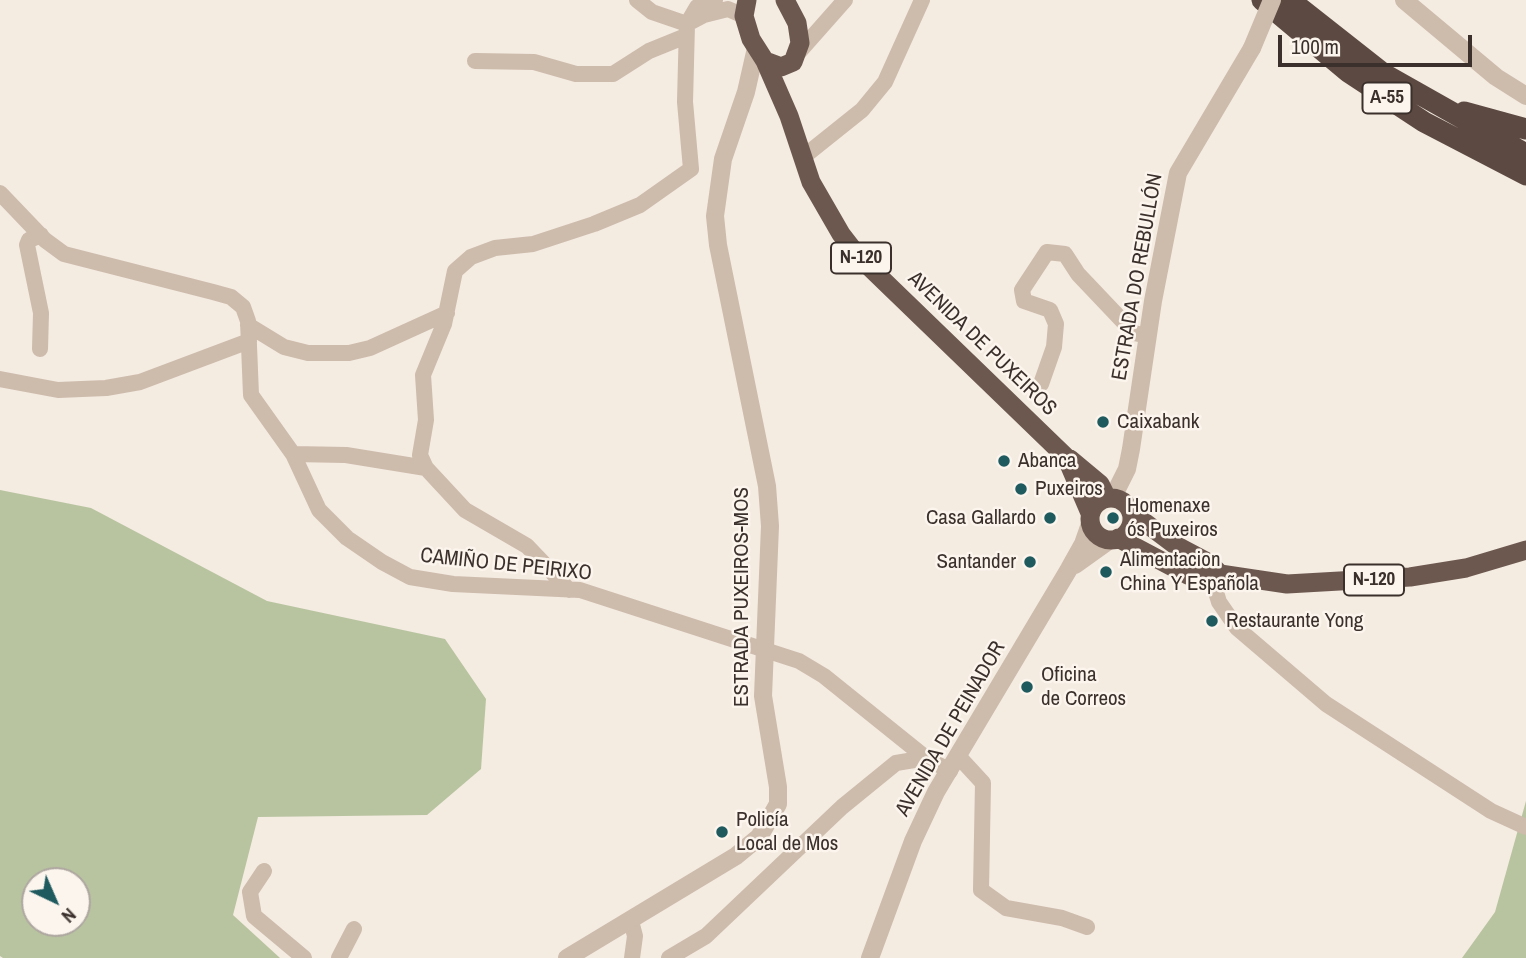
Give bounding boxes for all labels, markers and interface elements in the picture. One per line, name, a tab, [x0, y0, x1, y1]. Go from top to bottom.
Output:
scale bar	[1281, 21, 1475, 65]
text: 100 m	[1291, 32, 1339, 61]
road number: A-55	[1362, 82, 1412, 114]
street label: ESTRADA DO REBULLÓN	[1107, 172, 1169, 382]
road number: N-120	[831, 242, 891, 274]
street label: AVENIDA DE PUXEIROS	[902, 267, 1062, 421]
place label: Caixabank	[1117, 409, 1199, 435]
marker: Caixabank	[1095, 414, 1111, 430]
place label: Abanca	[1018, 448, 1076, 474]
marker: Abanca	[996, 453, 1012, 469]
place label: Puxeiros	[1035, 476, 1103, 502]
marker: Puxeiros	[1013, 481, 1029, 497]
street label: ESTRADA PUXEIROS-MOS	[729, 487, 755, 707]
place label: Homenaxe ós Puxeiros	[1127, 493, 1218, 543]
place label: Casa Gallardo	[926, 505, 1036, 531]
marker: Casa Gallardo	[1042, 510, 1058, 526]
marker: Homenaxe ós Puxeiros	[1105, 510, 1121, 526]
street label: CAMIÑO DE PEIRIXO	[419, 543, 593, 587]
place label: Alimentacion China Y Española	[1120, 547, 1259, 597]
place label: Santander	[937, 549, 1016, 575]
marker: Santander	[1022, 554, 1038, 570]
marker: Alimentacion China Y Española	[1098, 564, 1114, 580]
road number: N-120	[1344, 565, 1404, 596]
place label: Restaurante Yong	[1226, 608, 1363, 634]
marker: Restaurante Yong	[1204, 613, 1220, 629]
street label: AVENIDA DE PEINADOR	[891, 637, 1011, 821]
place label: Oficina de Correos	[1041, 662, 1126, 712]
marker: Oficina de Correos	[1019, 679, 1035, 695]
place label: Policía Local de Mos	[736, 807, 838, 857]
marker: Policía Local de Mos	[714, 824, 730, 840]
north arrow	[21, 867, 91, 937]
text: N	[56, 902, 82, 929]

